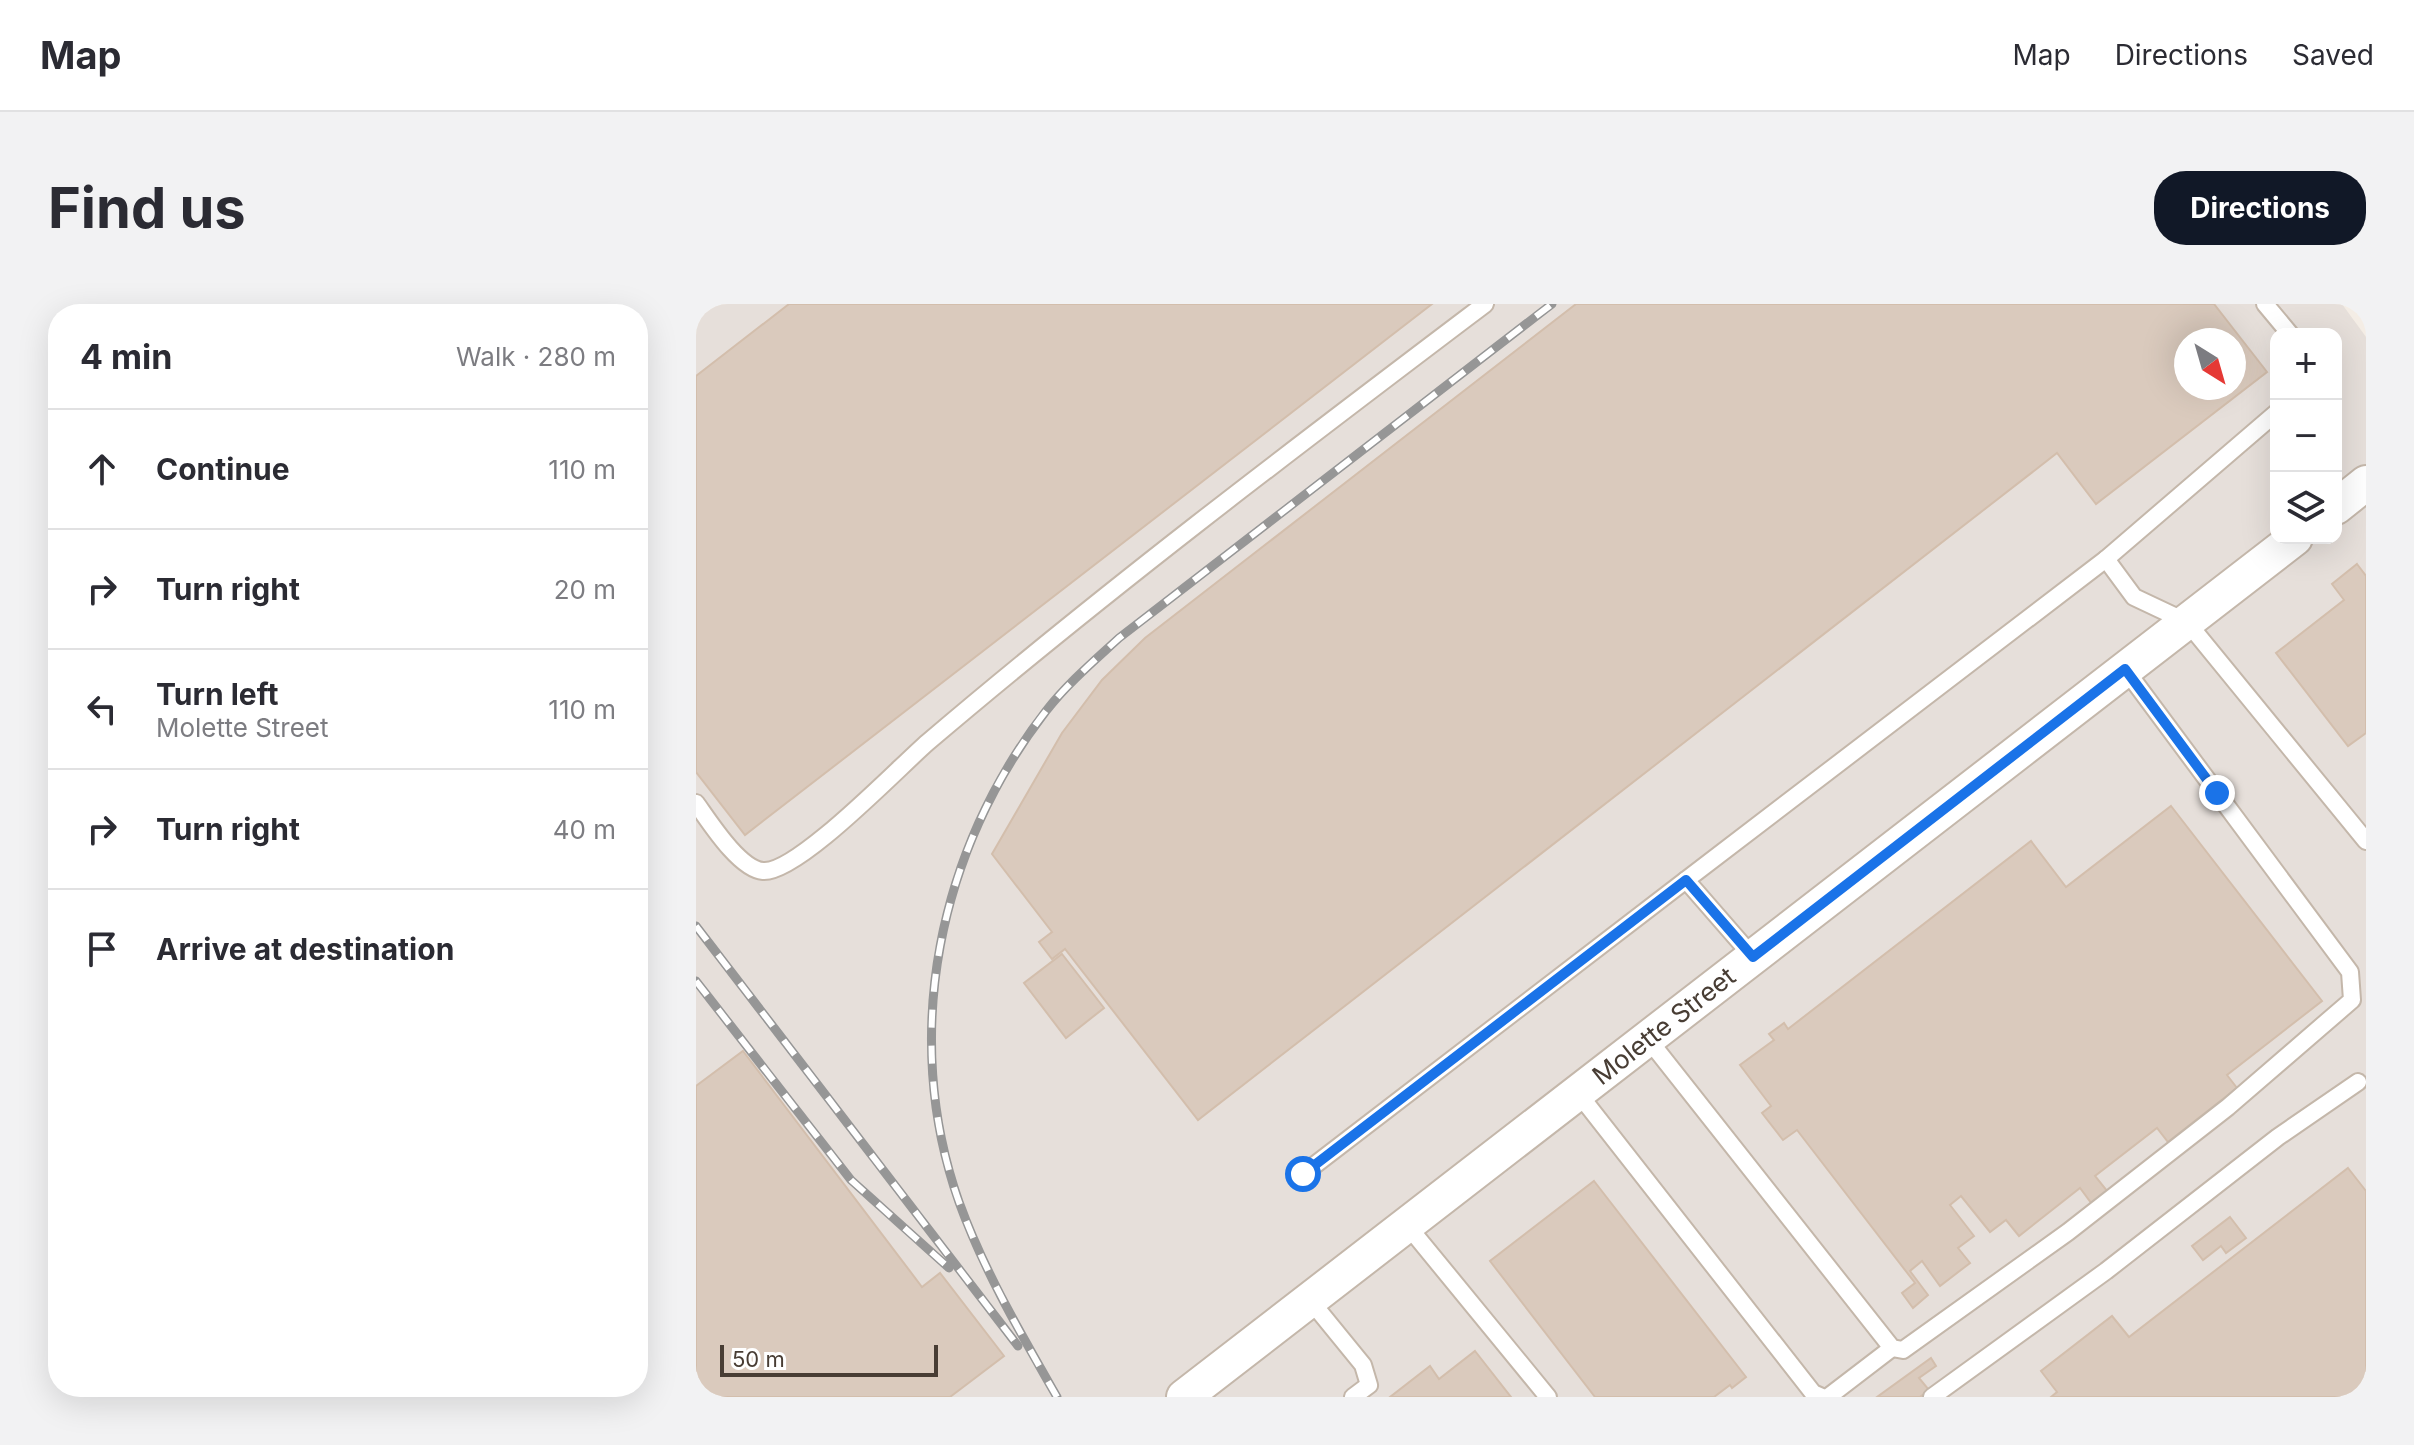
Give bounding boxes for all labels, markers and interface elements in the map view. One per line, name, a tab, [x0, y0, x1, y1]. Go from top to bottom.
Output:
text: Map	[40, 32, 121, 78]
text: Map	[2012, 38, 2071, 72]
text: Directions	[2115, 38, 2248, 72]
text: Saved	[2292, 38, 2374, 72]
button: Directions	[2154, 171, 2366, 245]
text: Find us	[48, 174, 246, 242]
north arrow	[2174, 328, 2246, 400]
map controls	[2270, 328, 2342, 544]
button: +	[2270, 328, 2342, 400]
text: 4 min	[80, 336, 172, 377]
text: Walk · 280 m	[456, 341, 616, 372]
button: −	[2270, 400, 2342, 472]
icon: ahead	[80, 447, 124, 491]
text: Continue	[156, 451, 290, 487]
text: 110 m	[548, 454, 616, 485]
button: layers	[2270, 472, 2342, 544]
icon: right	[80, 567, 124, 611]
text: Turn right	[156, 571, 300, 607]
text: 20 m	[554, 574, 616, 605]
text: Turn left	[156, 676, 278, 712]
icon: left	[80, 687, 124, 731]
text: 110 m	[548, 694, 616, 725]
text: Molette Street	[156, 712, 329, 743]
route end	[2199, 775, 2235, 811]
icon: right	[80, 807, 124, 851]
text: Turn right	[156, 811, 300, 847]
text: 40 m	[553, 814, 616, 845]
icon: arrive	[80, 927, 124, 971]
text: Arrive at destination	[156, 931, 454, 967]
street label: Molette Street	[1586, 960, 1741, 1091]
route start	[1285, 1156, 1321, 1192]
scale bar	[720, 1341, 938, 1377]
text: 50 m	[732, 1346, 785, 1372]

